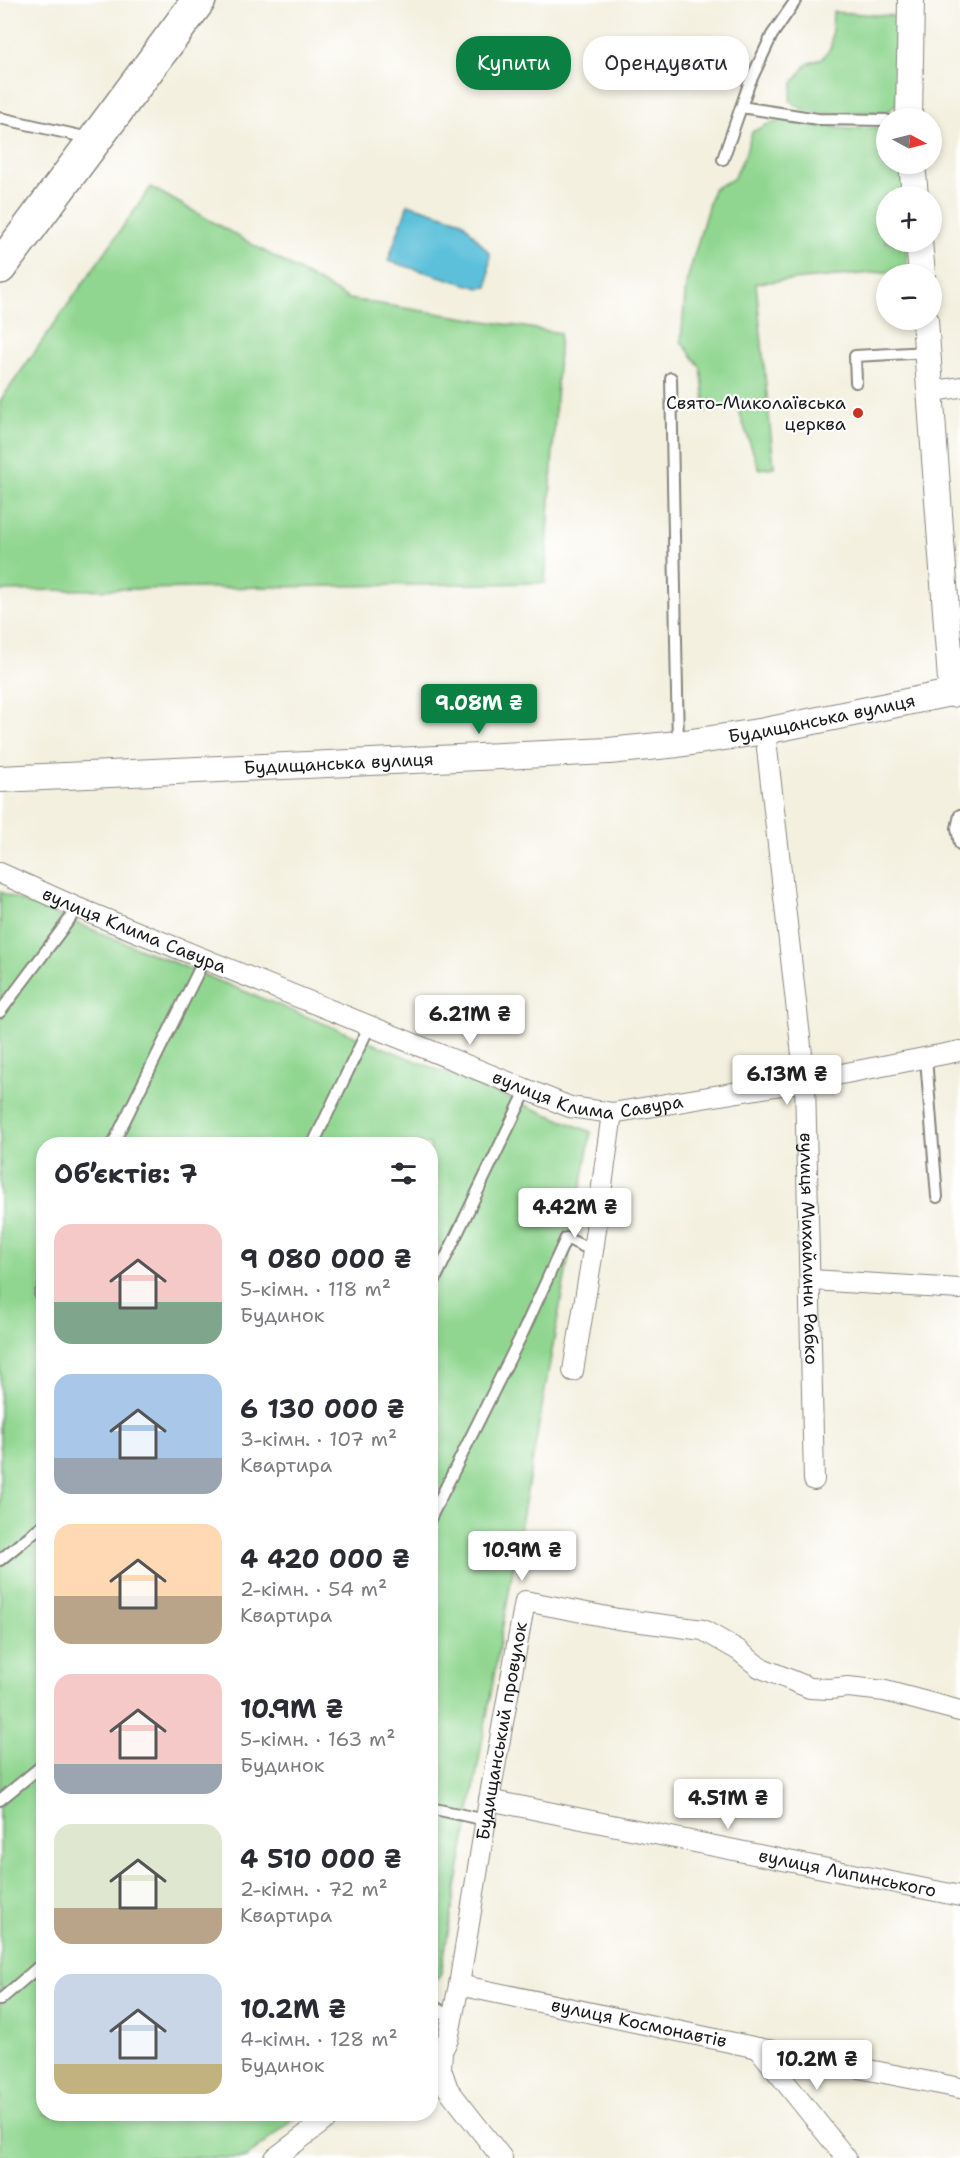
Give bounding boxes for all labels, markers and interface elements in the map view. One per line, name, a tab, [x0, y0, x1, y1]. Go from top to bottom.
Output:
chip: Купити	[456, 36, 571, 90]
chip: Орендувати	[583, 36, 749, 90]
north arrow	[876, 108, 942, 174]
map controls	[876, 108, 942, 330]
button: +	[876, 186, 942, 252]
button: −	[876, 264, 942, 330]
place label: Свято-Миколаївська церква	[666, 391, 846, 436]
marker: Свято-Миколаївська церква	[851, 406, 865, 420]
pin: 9.08M ₴	[424, 684, 534, 735]
street label: Будищанська вулиця	[727, 688, 917, 748]
text: 9.08M ₴	[435, 690, 523, 716]
street label: Будищанська вулиця	[243, 747, 434, 780]
street label: вулиця Клима Савура	[38, 882, 230, 979]
pin: 6.21M ₴	[415, 995, 525, 1046]
text: 6.21M ₴	[429, 1001, 511, 1027]
pin: 6.13M ₴	[732, 1055, 842, 1106]
text: 6.13M ₴	[746, 1061, 828, 1087]
street label: вулиця Клима Савура	[489, 1065, 685, 1125]
street label: вулиця Михайлини Рабко	[794, 1132, 823, 1365]
text: Об’єктів: 7	[54, 1156, 197, 1191]
icon: filters	[387, 1157, 420, 1190]
pin: 4.42M ₴	[520, 1188, 630, 1239]
text: 4.42M ₴	[532, 1194, 618, 1220]
text: 9 080 000 ₴	[240, 1241, 412, 1276]
icon: home	[102, 1248, 174, 1320]
text: 5-кімн. · 118 m²	[240, 1276, 391, 1302]
text: Будинок	[240, 1302, 324, 1328]
text: 6 130 000 ₴	[240, 1391, 405, 1426]
icon: home	[102, 1398, 174, 1470]
text: 3-кімн. · 107 m²	[240, 1426, 397, 1452]
text: Квартира	[240, 1452, 332, 1478]
pin: 10.9M ₴	[467, 1531, 577, 1582]
text: 10.9M ₴	[482, 1537, 562, 1563]
text: 4 420 000 ₴	[240, 1541, 410, 1576]
icon: home	[102, 1548, 174, 1620]
text: 2-кімн. · 54 m²	[240, 1576, 387, 1602]
text: Квартира	[240, 1602, 332, 1628]
street label: Будищанський провулок	[471, 1620, 533, 1842]
text: 10.9M ₴	[240, 1691, 343, 1726]
icon: home	[102, 1698, 174, 1770]
text: 5-кімн. · 163 m²	[240, 1726, 396, 1752]
text: Будинок	[240, 1752, 324, 1778]
pin: 4.51M ₴	[673, 1779, 783, 1830]
text: 4.51M ₴	[688, 1785, 768, 1811]
text: 4 510 000 ₴	[240, 1841, 402, 1876]
street label: вулиця Липинського	[757, 1843, 939, 1903]
icon: home	[102, 1848, 174, 1920]
text: 2-кімн. · 72 m²	[240, 1876, 388, 1902]
text: Квартира	[240, 1902, 332, 1928]
text: 10.2M ₴	[240, 1991, 346, 2026]
street label: вулиця Космонавтів	[549, 1993, 729, 2053]
icon: home	[102, 1998, 174, 2070]
text: 4-кімн. · 128 m²	[240, 2026, 398, 2052]
pin: 10.2M ₴	[762, 2040, 872, 2091]
text: 10.2M ₴	[776, 2046, 858, 2072]
text: Будинок	[240, 2052, 324, 2078]

